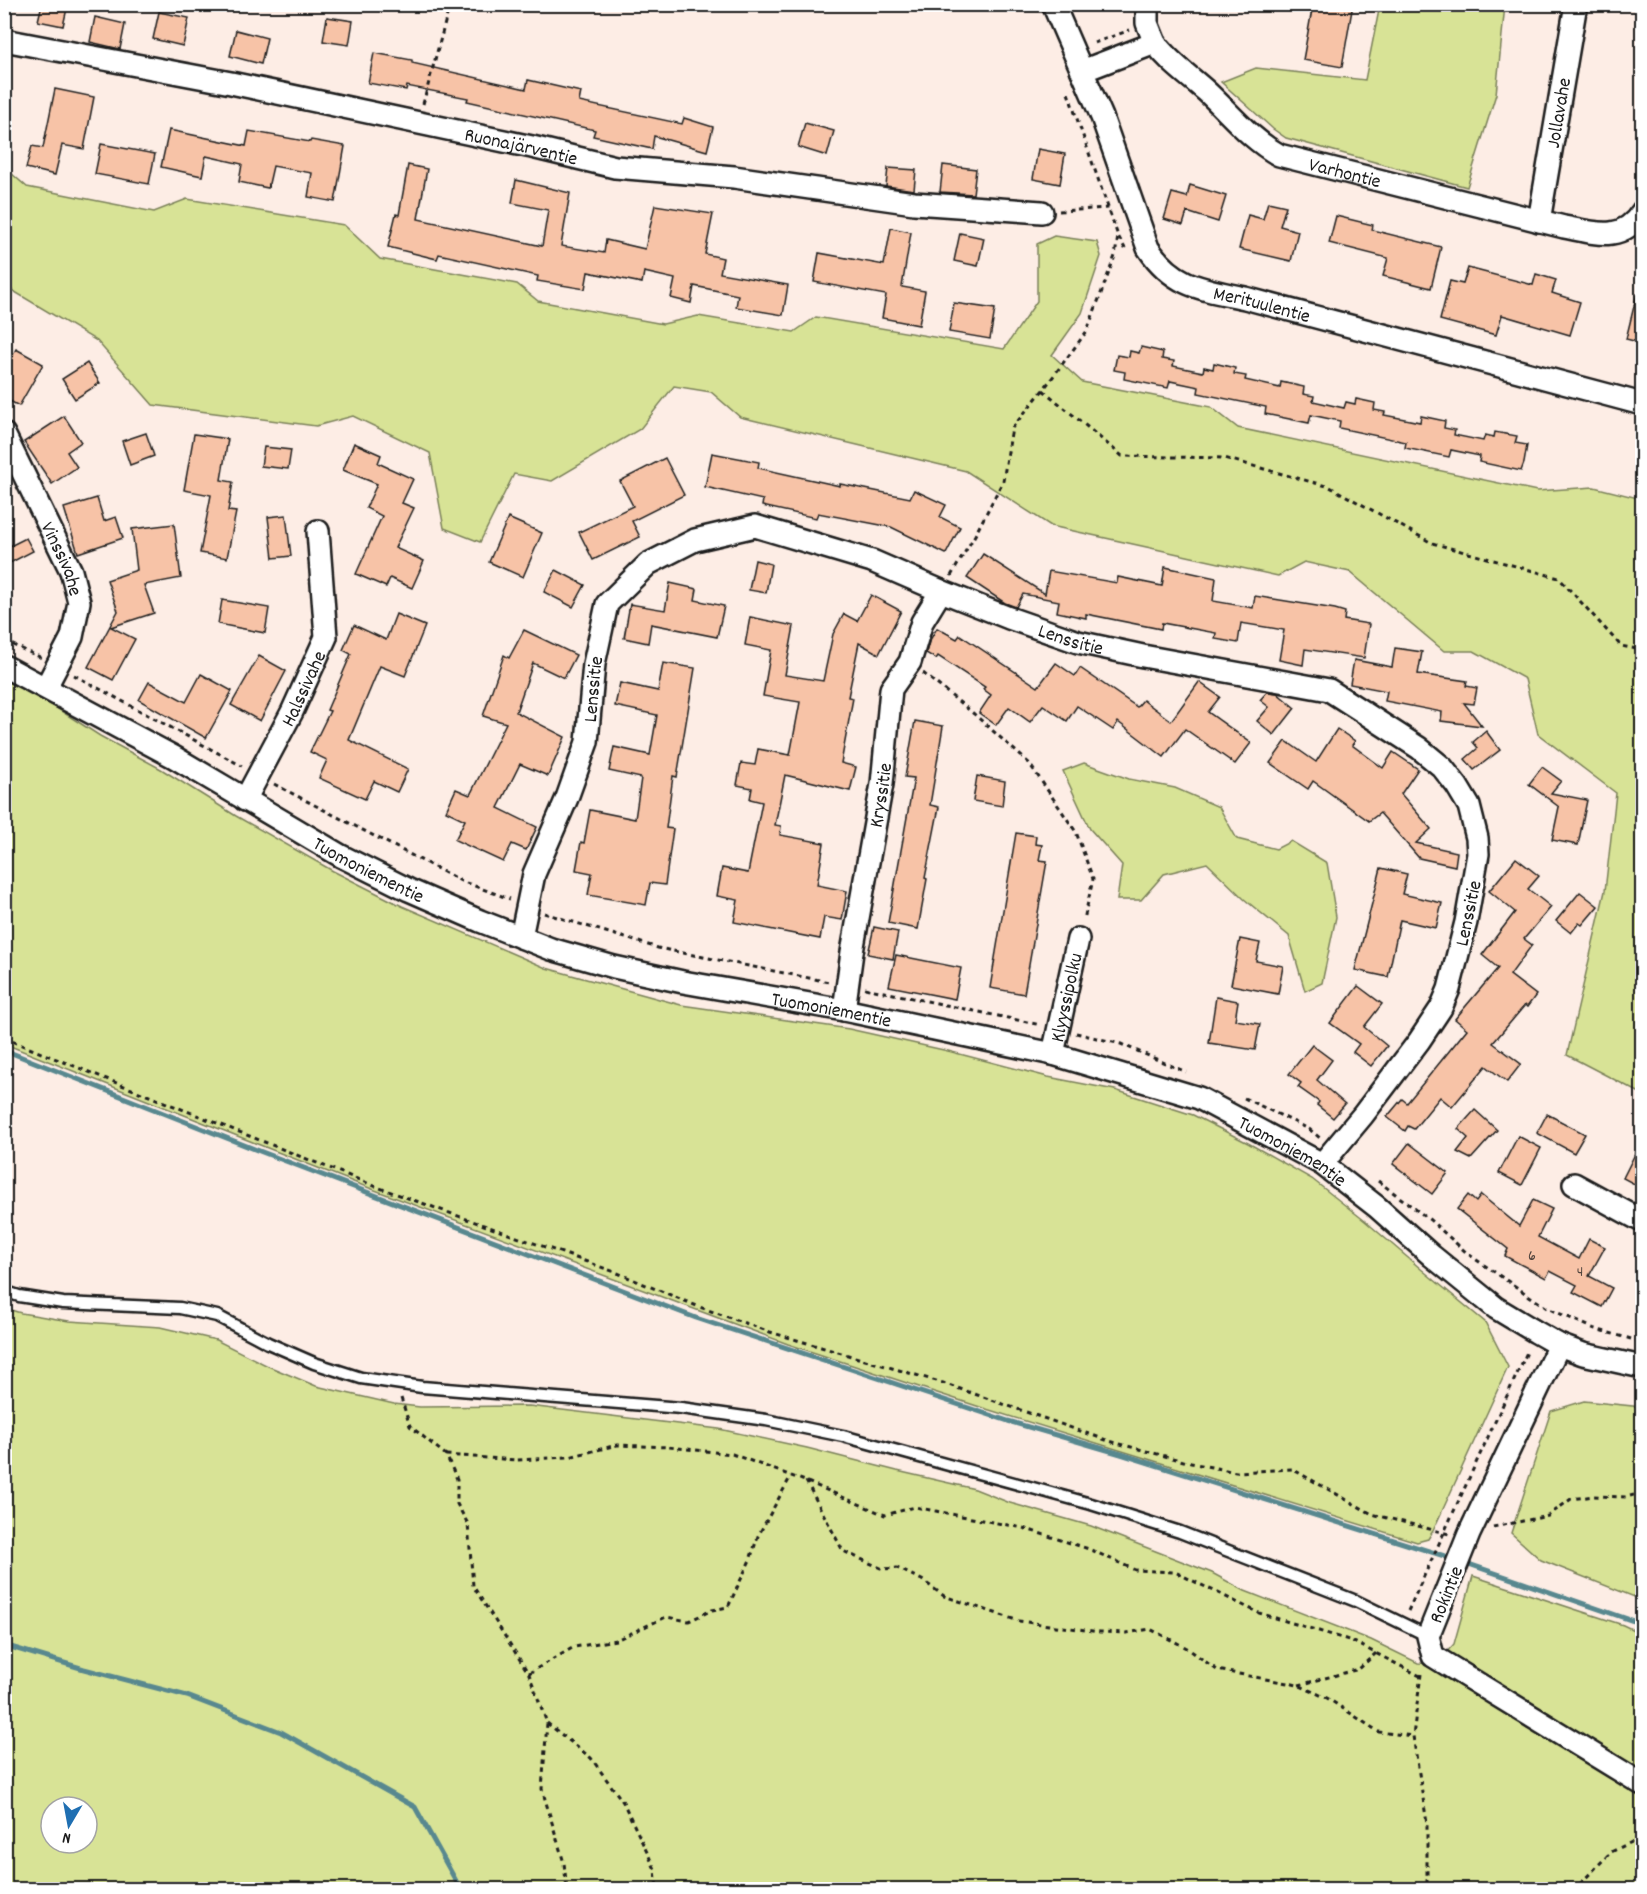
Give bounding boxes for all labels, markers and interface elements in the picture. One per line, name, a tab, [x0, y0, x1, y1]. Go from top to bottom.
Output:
street label: Jollavahe	[1541, 76, 1580, 150]
street label: Ruonajärventie	[462, 122, 580, 175]
street label: Varhontie	[1305, 152, 1384, 197]
street label: Merituulentie	[1210, 281, 1313, 332]
street label: Vinssivahe	[32, 518, 88, 600]
street label: Lenssitie	[1034, 618, 1106, 664]
street label: Halssivahe	[276, 647, 335, 732]
street label: Lenssitie	[578, 653, 612, 724]
street label: Kryssitie	[863, 761, 901, 830]
street label: Tuomoniementie	[307, 831, 428, 912]
street label: Lenssitie	[1449, 878, 1491, 949]
street label: Klyyssipolku	[1045, 951, 1092, 1045]
street label: Tuomoniementie	[769, 987, 894, 1037]
street label: Tuomoniementie	[1232, 1110, 1352, 1195]
house number: 6	[1528, 1245, 1536, 1268]
house number: 4	[1577, 1261, 1583, 1284]
street label: Rokintie	[1424, 1562, 1472, 1628]
north arrow	[39, 1795, 99, 1855]
text: N	[61, 1825, 73, 1849]

